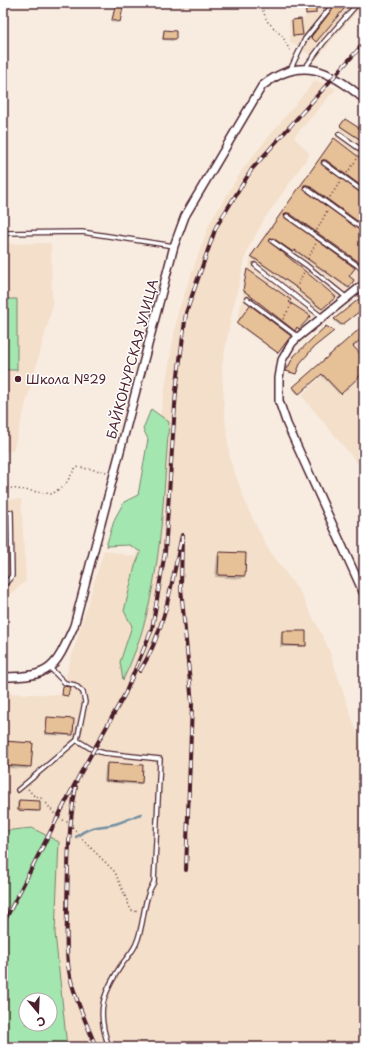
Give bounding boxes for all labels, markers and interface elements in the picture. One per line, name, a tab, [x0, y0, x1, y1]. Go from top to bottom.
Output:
street label: БАЙКОНУРСКАЯ УЛИЦА	[101, 277, 162, 441]
place label: Школа №29	[26, 369, 106, 388]
marker: Школа №29	[13, 374, 23, 384]
north arrow	[18, 992, 58, 1032]
text: С	[35, 1013, 48, 1031]

